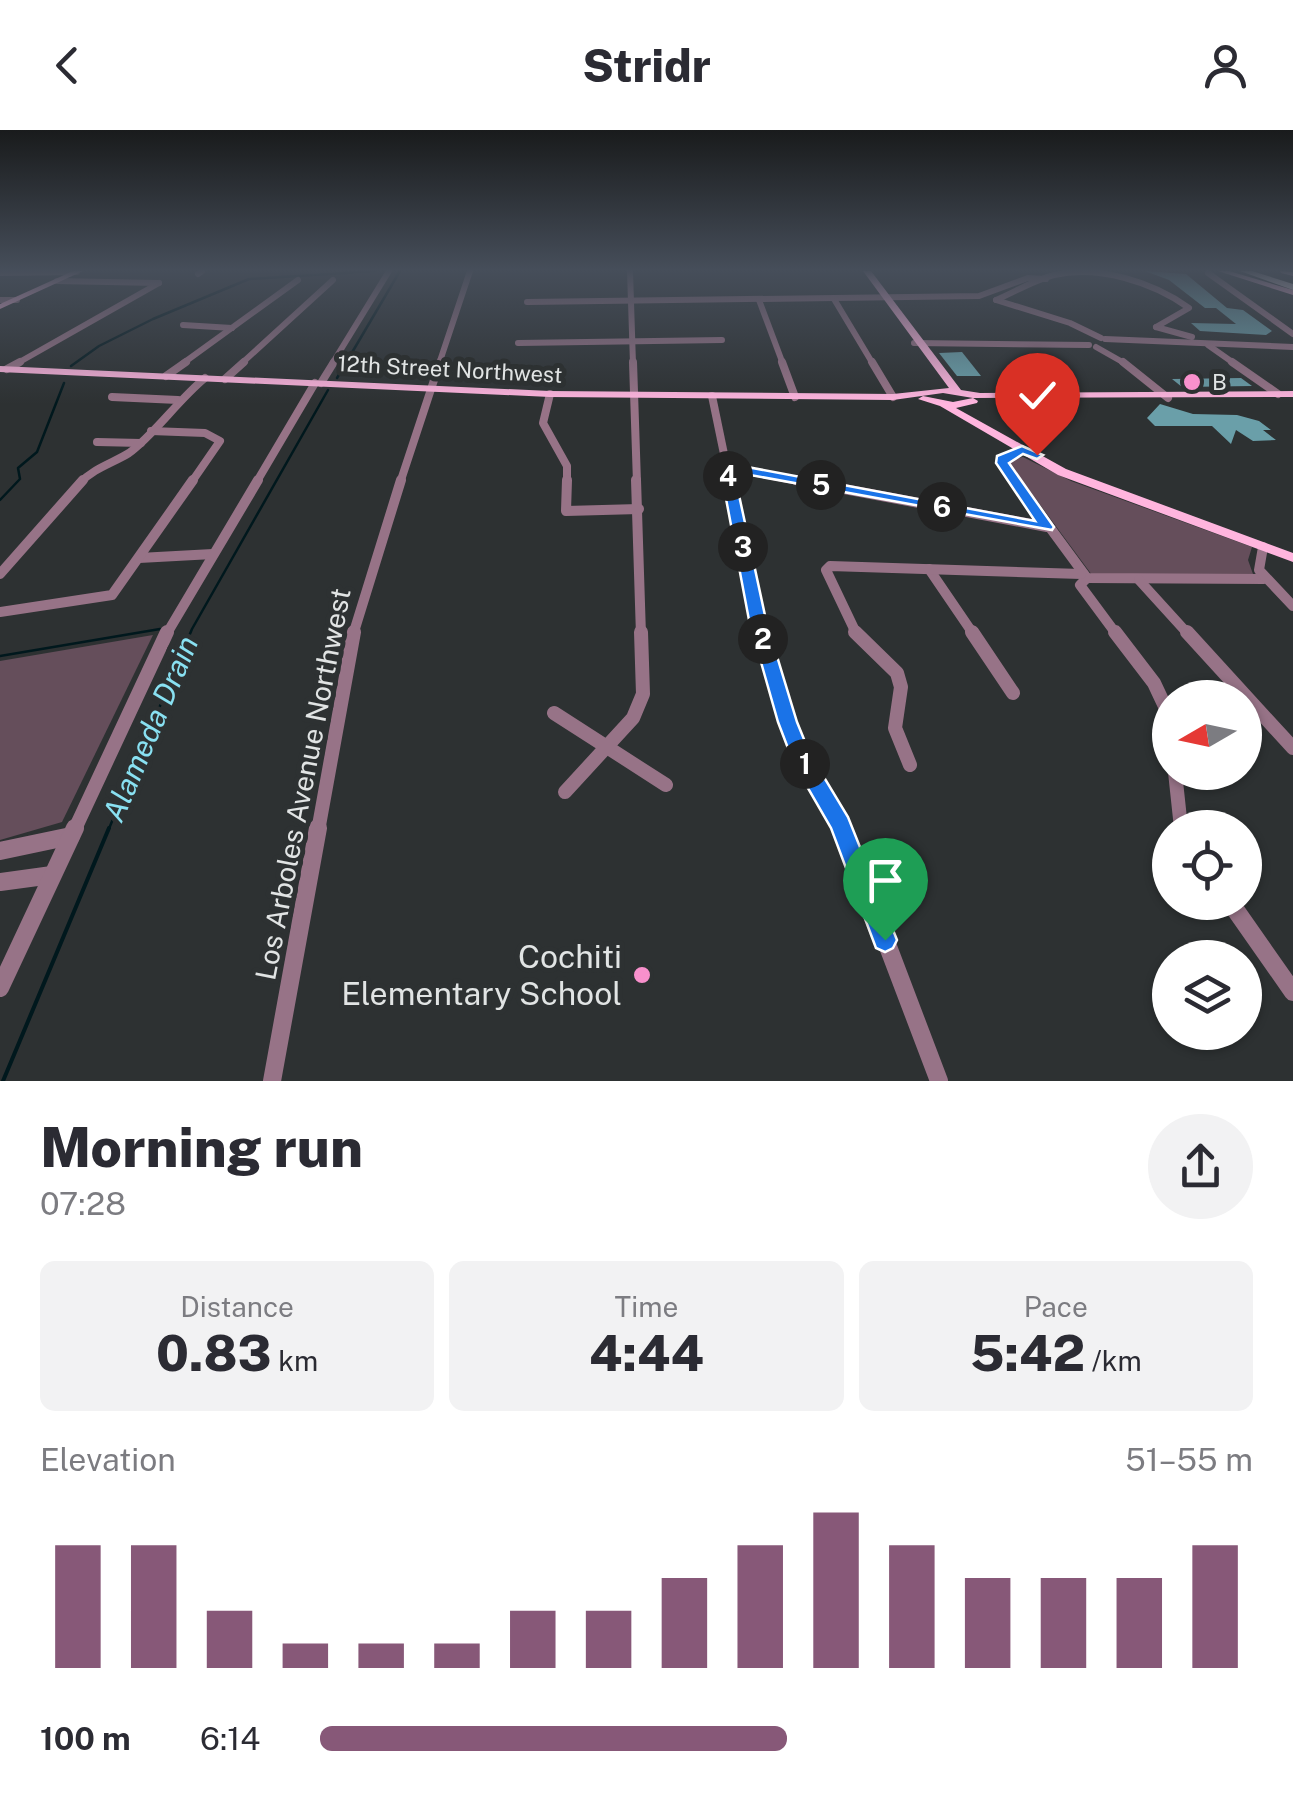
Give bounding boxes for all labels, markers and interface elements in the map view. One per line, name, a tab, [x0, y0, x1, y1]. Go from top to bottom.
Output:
icon: back	[40, 38, 95, 93]
icon: person	[1198, 38, 1253, 93]
text: Stridr	[582, 39, 711, 92]
street label: 12th Street Northwest	[337, 350, 563, 388]
pin	[995, 353, 1080, 456]
icon: check	[1010, 368, 1065, 423]
place label: B	[1212, 369, 1227, 395]
marker: B	[1181, 371, 1203, 393]
pin: 4	[703, 451, 753, 501]
text: 4	[719, 459, 737, 492]
pin: 5	[796, 460, 846, 510]
text: 5	[812, 468, 830, 501]
pin: 6	[917, 482, 967, 532]
text: 6	[933, 490, 951, 523]
pin: 3	[718, 522, 768, 572]
text: 3	[734, 530, 752, 563]
street label: Los Arboles Avenue Northwest	[248, 585, 357, 983]
pin: 2	[738, 614, 788, 664]
text: 2	[754, 622, 772, 655]
water label: Alameda Drain	[95, 630, 205, 827]
north arrow	[1152, 680, 1262, 790]
map controls	[1152, 680, 1262, 1050]
pin: 1	[780, 739, 830, 789]
text: 1	[799, 747, 811, 780]
button: locate	[1152, 810, 1262, 920]
pin	[843, 838, 928, 941]
icon: arrive	[858, 853, 913, 908]
place label: Cochiti Elementary School	[341, 938, 622, 1012]
button: layers	[1152, 940, 1262, 1050]
marker: Cochiti Elementary School	[631, 964, 653, 986]
button: share	[1148, 1114, 1253, 1219]
text: Morning run	[40, 1115, 363, 1179]
text: 07:28	[40, 1185, 126, 1222]
text: Distance	[180, 1290, 294, 1323]
text: Time	[615, 1290, 678, 1323]
text: Pace	[1024, 1290, 1088, 1323]
text: 0.83	[156, 1323, 272, 1382]
text: 4:44	[589, 1323, 704, 1382]
text: 5:42	[970, 1323, 1085, 1382]
text: km	[272, 1344, 318, 1377]
text: /km	[1085, 1344, 1142, 1377]
text: Elevation	[40, 1441, 176, 1478]
text: 51–55 m	[1125, 1441, 1253, 1478]
text: 100 m	[40, 1720, 131, 1757]
text: 6:14	[200, 1720, 260, 1757]

